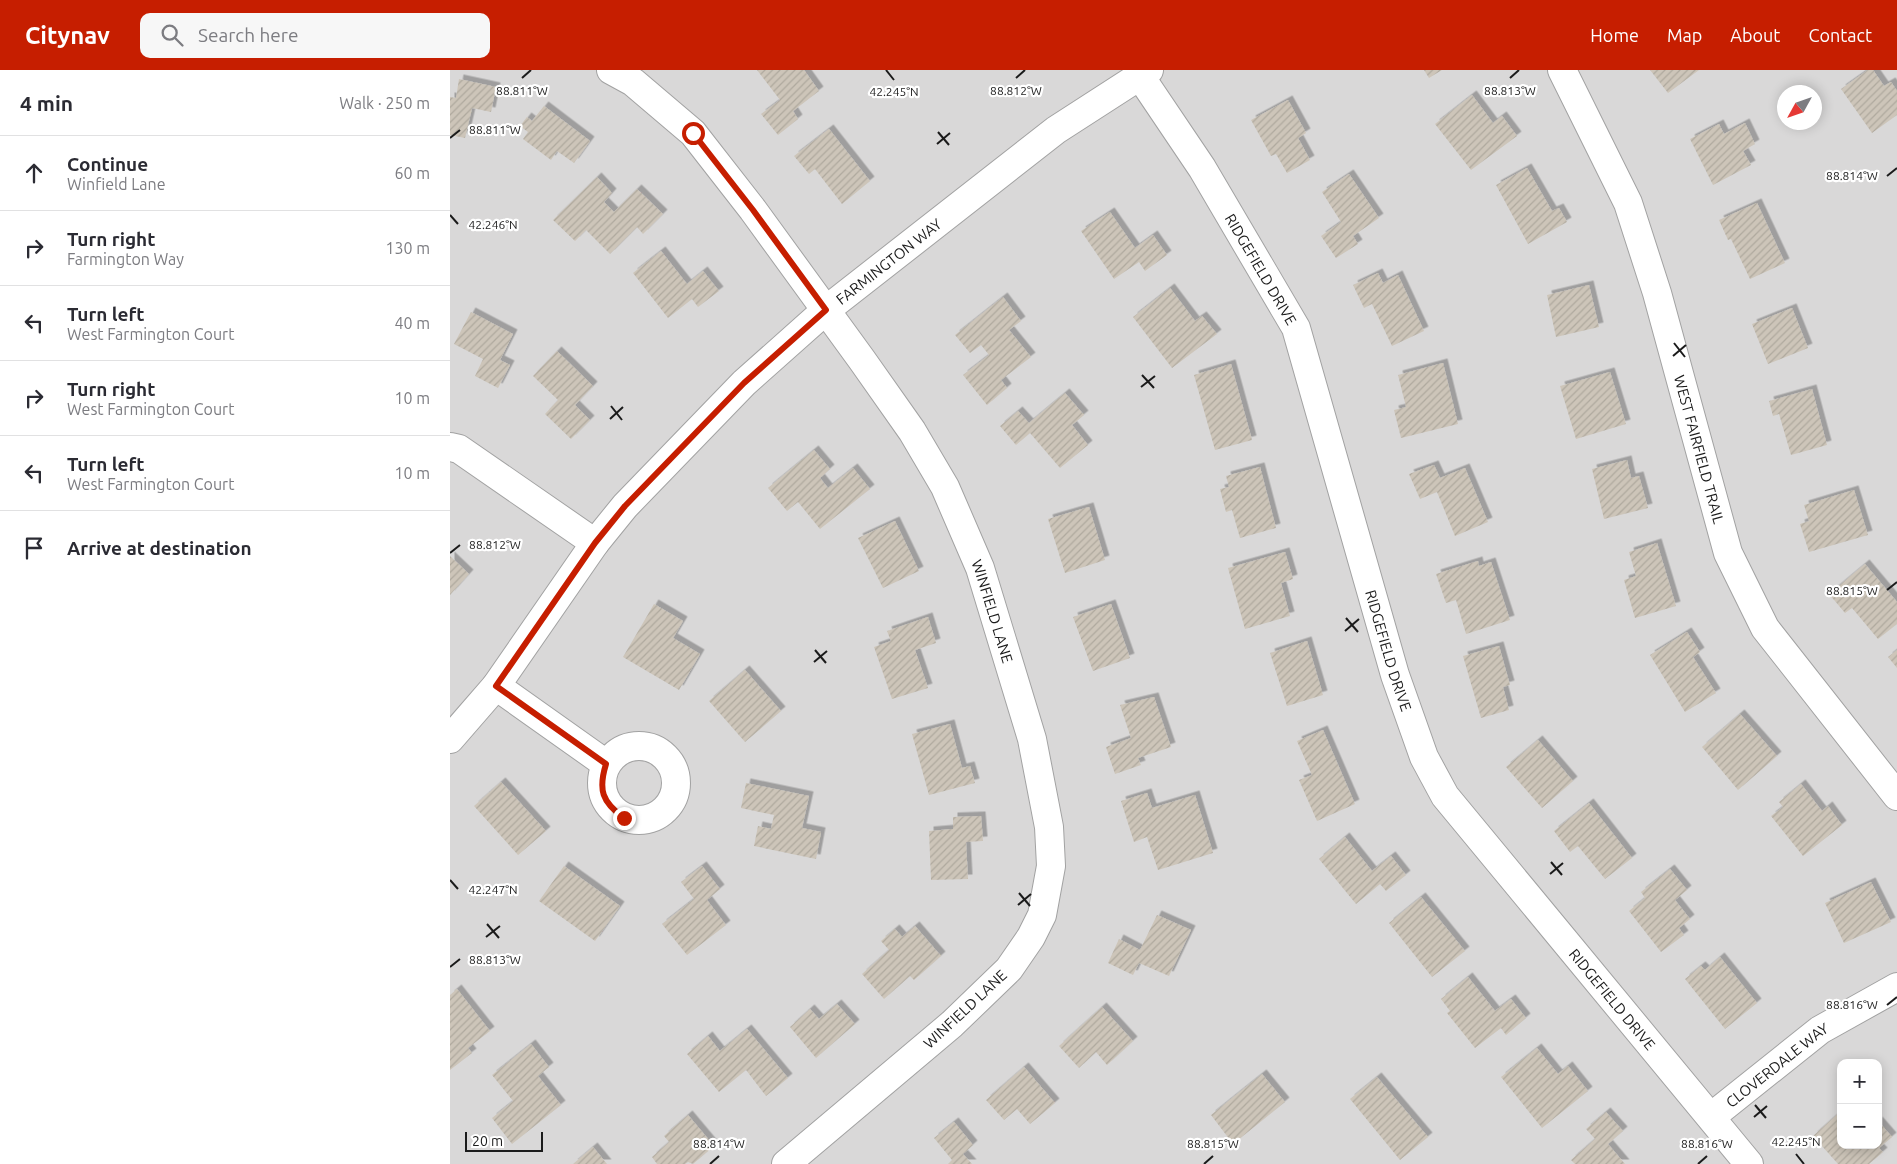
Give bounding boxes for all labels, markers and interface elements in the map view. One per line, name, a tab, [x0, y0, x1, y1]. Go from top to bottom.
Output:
search box	[140, 13, 490, 58]
icon: search	[158, 21, 186, 49]
text: Citynav	[25, 22, 110, 49]
text: Search here	[198, 24, 298, 46]
text: Home	[1590, 25, 1639, 45]
text: Map	[1667, 25, 1702, 45]
text: About	[1730, 25, 1780, 45]
text: Contact	[1808, 25, 1872, 45]
text: 88.811°W	[496, 84, 548, 97]
text: 88.812°W	[990, 84, 1042, 97]
text: 88.813°W	[1484, 84, 1536, 97]
text: 42.245°N	[869, 85, 919, 98]
north arrow	[1777, 85, 1822, 130]
text: 4 min	[20, 91, 73, 115]
text: Walk · 250 m	[339, 94, 430, 112]
route start	[682, 122, 705, 145]
text: 88.811°W	[469, 123, 521, 136]
text: Continue	[67, 153, 148, 175]
icon: ahead	[20, 159, 48, 187]
text: 60 m	[394, 164, 430, 182]
text: 88.814°W	[1826, 169, 1878, 182]
text: Winfield Lane	[67, 175, 166, 193]
street label: RIDGEFIELD DRIVE	[1222, 210, 1300, 327]
street label: FARMINGTON WAY	[832, 214, 945, 308]
text: 42.246°N	[468, 218, 518, 231]
text: Turn right	[67, 228, 155, 250]
icon: right	[20, 234, 48, 262]
text: 130 m	[385, 239, 430, 257]
text: Farmington Way	[67, 250, 184, 268]
text: Turn left	[67, 303, 145, 325]
icon: left	[20, 309, 48, 337]
text: 40 m	[394, 314, 430, 332]
text: West Farmington Court	[67, 325, 234, 343]
street label: WEST FAIRFIELD TRAIL	[1671, 373, 1728, 526]
text: Turn right	[67, 378, 155, 400]
icon: right	[20, 384, 48, 412]
text: 10 m	[394, 389, 430, 407]
text: West Farmington Court	[67, 400, 234, 418]
text: Turn left	[67, 453, 145, 475]
icon: left	[20, 459, 48, 487]
text: 10 m	[394, 464, 430, 482]
text: West Farmington Court	[67, 475, 234, 493]
icon: arrive	[20, 534, 48, 562]
text: Arrive at destination	[67, 537, 252, 559]
text: 88.812°W	[469, 538, 521, 551]
street label: WINFIELD LANE	[969, 557, 1017, 665]
text: 88.815°W	[1826, 584, 1878, 597]
street label: RIDGEFIELD DRIVE	[1363, 588, 1416, 713]
route end	[613, 807, 636, 830]
text: 42.247°N	[468, 883, 518, 896]
street label: RIDGEFIELD DRIVE	[1566, 945, 1659, 1053]
text: 88.813°W	[469, 953, 521, 966]
street label: WINFIELD LANE	[920, 966, 1010, 1052]
text: 88.816°W	[1826, 998, 1878, 1011]
street label: CLOVERDALE WAY	[1722, 1019, 1831, 1111]
map controls	[1837, 1059, 1882, 1149]
button: +	[1837, 1059, 1882, 1104]
button: −	[1837, 1104, 1882, 1149]
scale bar	[465, 1129, 542, 1152]
text: 20 m	[472, 1133, 503, 1149]
text: 42.245°N	[1771, 1135, 1821, 1148]
text: 88.814°W	[693, 1137, 745, 1150]
text: 88.815°W	[1187, 1137, 1239, 1150]
text: 88.816°W	[1681, 1137, 1733, 1150]

